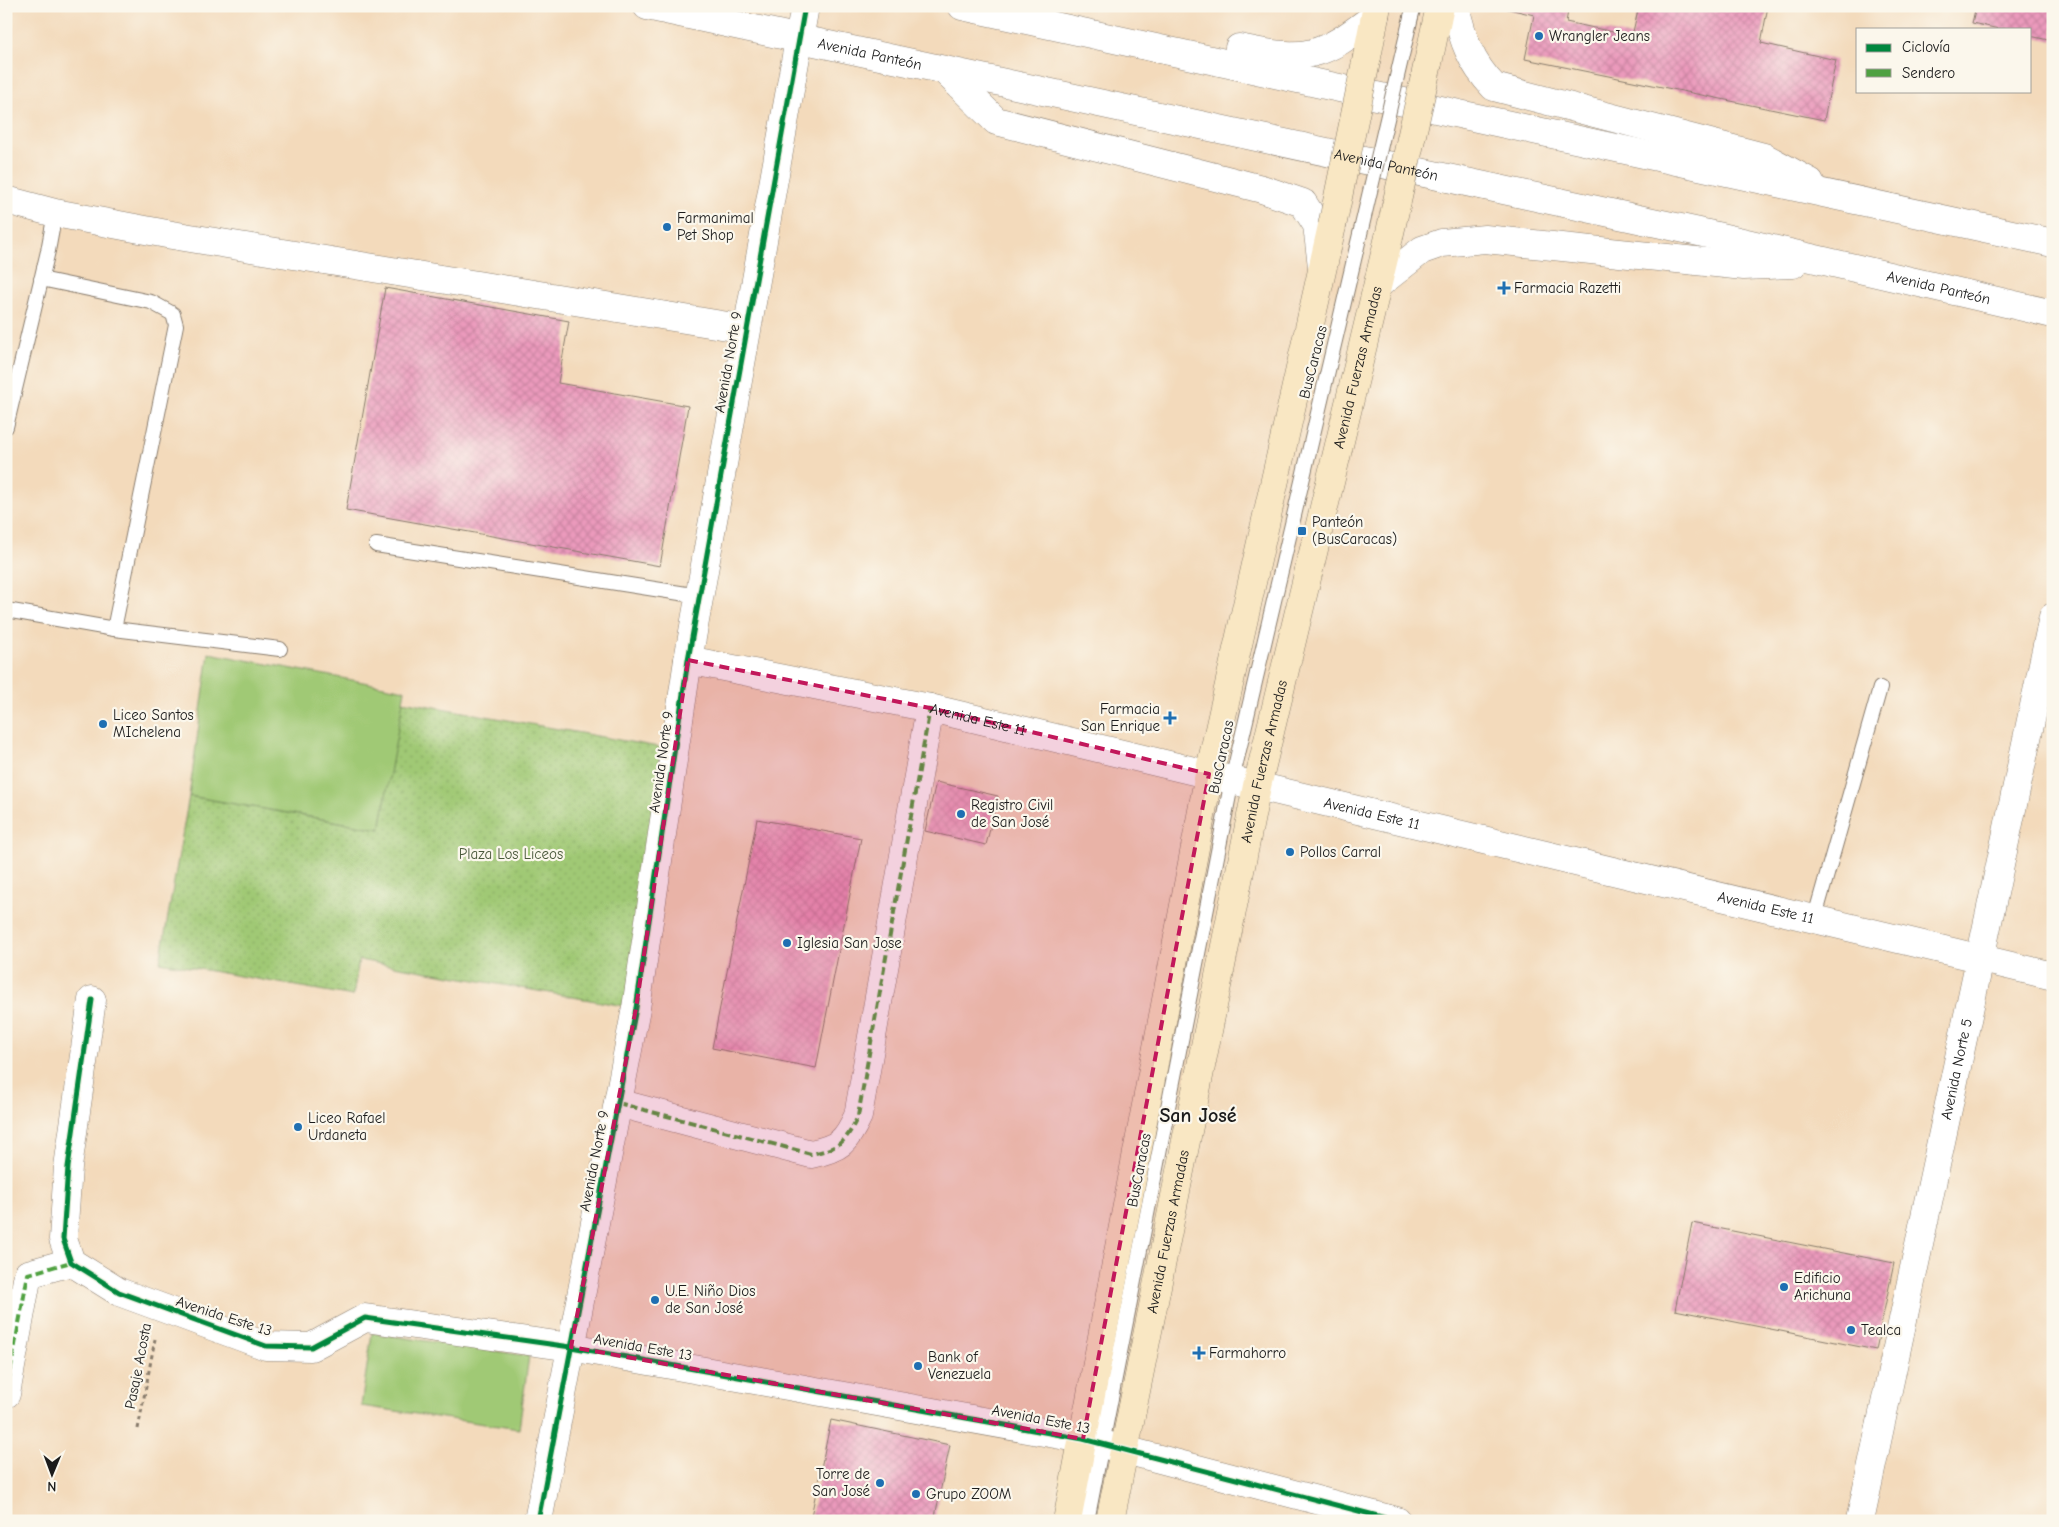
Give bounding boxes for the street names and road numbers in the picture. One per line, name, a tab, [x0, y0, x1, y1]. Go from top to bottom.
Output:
street label: Avenida Panteón	[816, 34, 924, 74]
street label: Avenida Panteón	[1332, 145, 1440, 185]
street label: Avenida Panteón	[1885, 267, 1992, 308]
street label: Avenida Fuerzas Armadas	[1329, 284, 1386, 450]
street label: Avenida Norte 9	[710, 310, 746, 414]
street label: BusCaracas	[1295, 324, 1331, 400]
street label: Avenida Fuerzas Armadas	[1237, 678, 1291, 844]
street label: Avenida Este 11	[928, 699, 1028, 740]
street label: Avenida Norte 9	[645, 710, 677, 814]
street label: BusCaracas	[1204, 719, 1238, 795]
street label: Avenida Este 11	[1322, 793, 1422, 834]
street label: Avenida Este 11	[1716, 887, 1816, 928]
street label: Avenida Norte 5	[1937, 1017, 1976, 1121]
street label: Avenida Norte 9	[575, 1109, 613, 1213]
street label: BusCaracas	[1123, 1132, 1155, 1208]
street label: Avenida Fuerzas Armadas	[1143, 1148, 1193, 1315]
street label: Avenida Este 13	[174, 1292, 274, 1340]
street label: Pasaje Acosta	[121, 1322, 155, 1410]
street label: Avenida Este 13	[592, 1329, 694, 1365]
street label: Avenida Este 13	[990, 1401, 1092, 1437]

